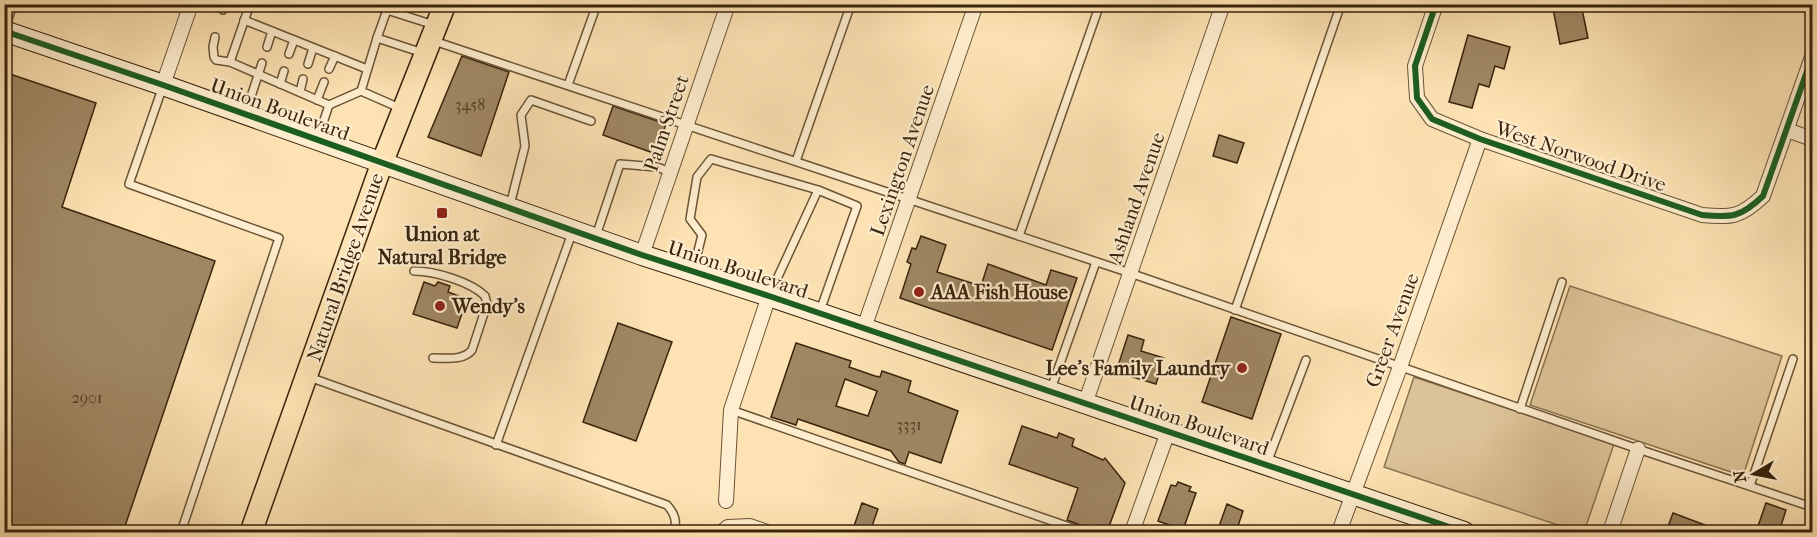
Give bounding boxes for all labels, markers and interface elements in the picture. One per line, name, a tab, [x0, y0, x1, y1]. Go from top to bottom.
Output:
street label: Palm Street	[639, 72, 694, 174]
street label: Union Boulevard	[207, 74, 354, 146]
street label: Lexington Avenue	[866, 81, 939, 239]
house number: 3458	[455, 95, 485, 114]
street label: West Norwood Drive	[1491, 116, 1669, 197]
street label: Ashland Avenue	[1103, 129, 1170, 268]
street label: Natural Bridge Avenue	[302, 170, 389, 364]
marker: Union at Natural Bridge	[435, 206, 449, 220]
place label: Union at Natural Bridge	[378, 223, 506, 269]
street label: Union Boulevard	[665, 236, 812, 303]
street label: Greer Avenue	[1361, 270, 1424, 390]
place label: AAA Fish House	[929, 281, 1068, 304]
marker: AAA Fish House	[912, 285, 926, 299]
place label: Wendy's	[451, 295, 526, 318]
marker: Wendy's	[433, 299, 447, 313]
place label: Lee's Family Laundry	[1046, 357, 1231, 380]
marker: Lee's Family Laundry	[1235, 361, 1249, 375]
house number: 2901	[71, 388, 103, 407]
street label: Union Boulevard	[1126, 391, 1273, 461]
house number: 3331	[896, 415, 922, 434]
north arrow	[1724, 444, 1784, 504]
text: N	[1729, 468, 1750, 484]

